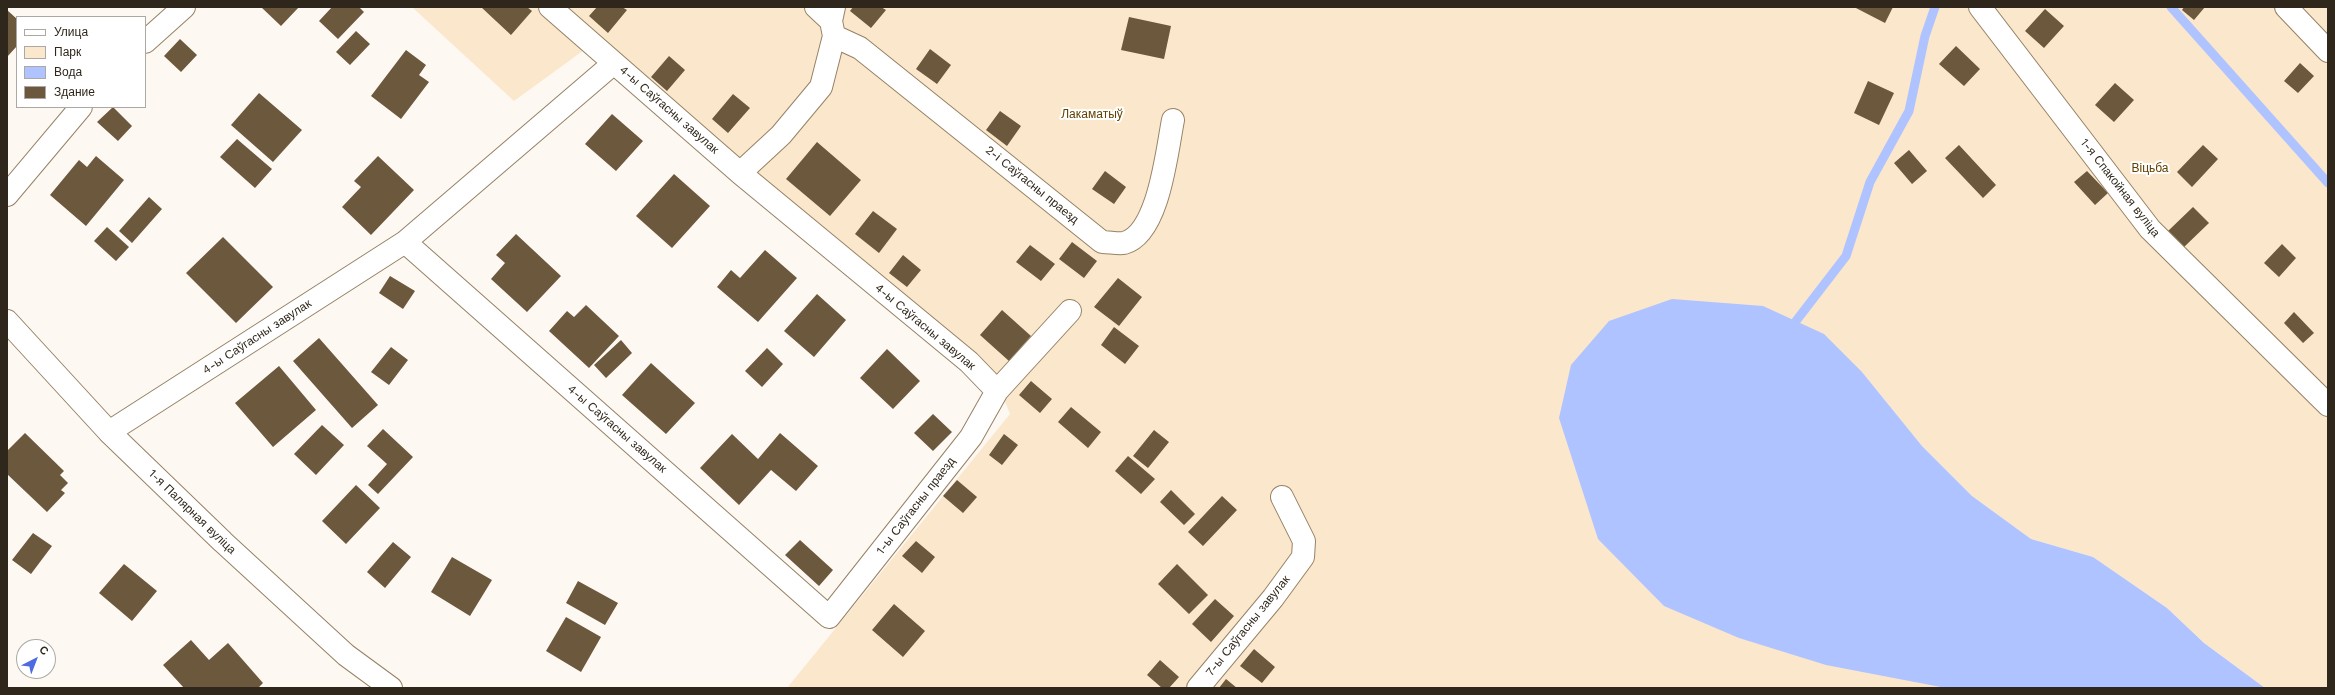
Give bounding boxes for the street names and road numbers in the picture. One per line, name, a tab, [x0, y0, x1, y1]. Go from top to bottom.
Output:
street label: 4-ы Саўгасны завулак	[616, 63, 722, 157]
street label: 1-я Спакойная вуліца	[2077, 136, 2163, 240]
street label: 2-і Саўгасны праезд	[982, 143, 1082, 227]
street label: 4-ы Саўгасны завулак	[872, 281, 978, 373]
street label: 4-ы Саўгасны завулак	[200, 296, 314, 378]
street label: 4-ы Саўгасны завулак	[564, 382, 670, 476]
street label: 1-ы Саўгасны праезд	[874, 454, 958, 558]
street label: 1-я Палярная вуліца	[145, 467, 239, 557]
street label: 7-ы Саўгасны завулак	[1203, 573, 1293, 679]

